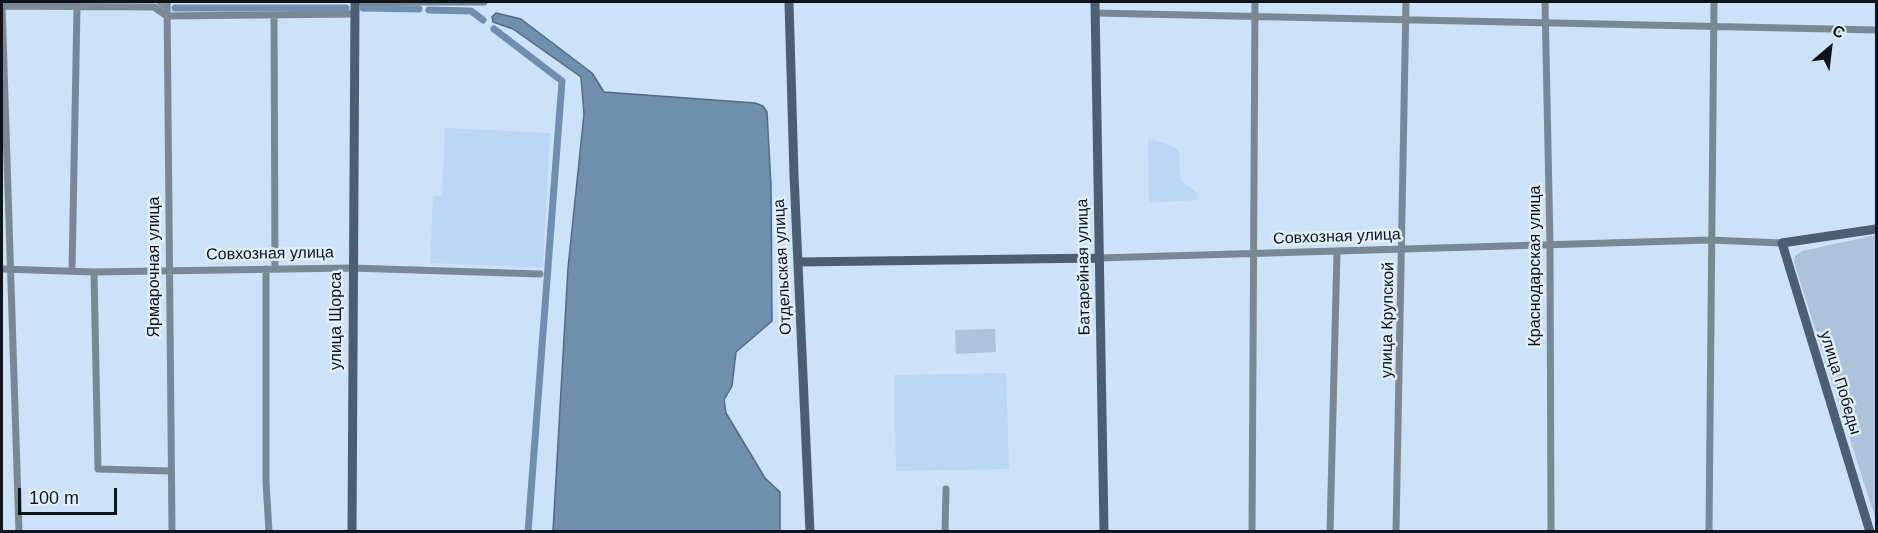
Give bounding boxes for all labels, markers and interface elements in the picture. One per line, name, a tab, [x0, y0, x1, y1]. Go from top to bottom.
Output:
north arrow	[1800, 18, 1860, 78]
text: С	[1830, 21, 1848, 42]
street label: Краснодарская улица	[1526, 186, 1546, 346]
street label: Ярмарочная улица	[145, 197, 165, 337]
street label: Отдельская улица	[770, 199, 796, 335]
street label: Батарейная улица	[1073, 199, 1095, 335]
street label: Совхозная улица	[1273, 225, 1401, 249]
street label: Совхозная улица	[206, 243, 334, 265]
street label: улица Крупской	[1377, 262, 1399, 378]
street label: улица Щорса	[327, 272, 347, 370]
street label: улица Победы	[1815, 329, 1865, 437]
scale bar	[21, 476, 120, 514]
text: 100 m	[29, 488, 79, 508]

